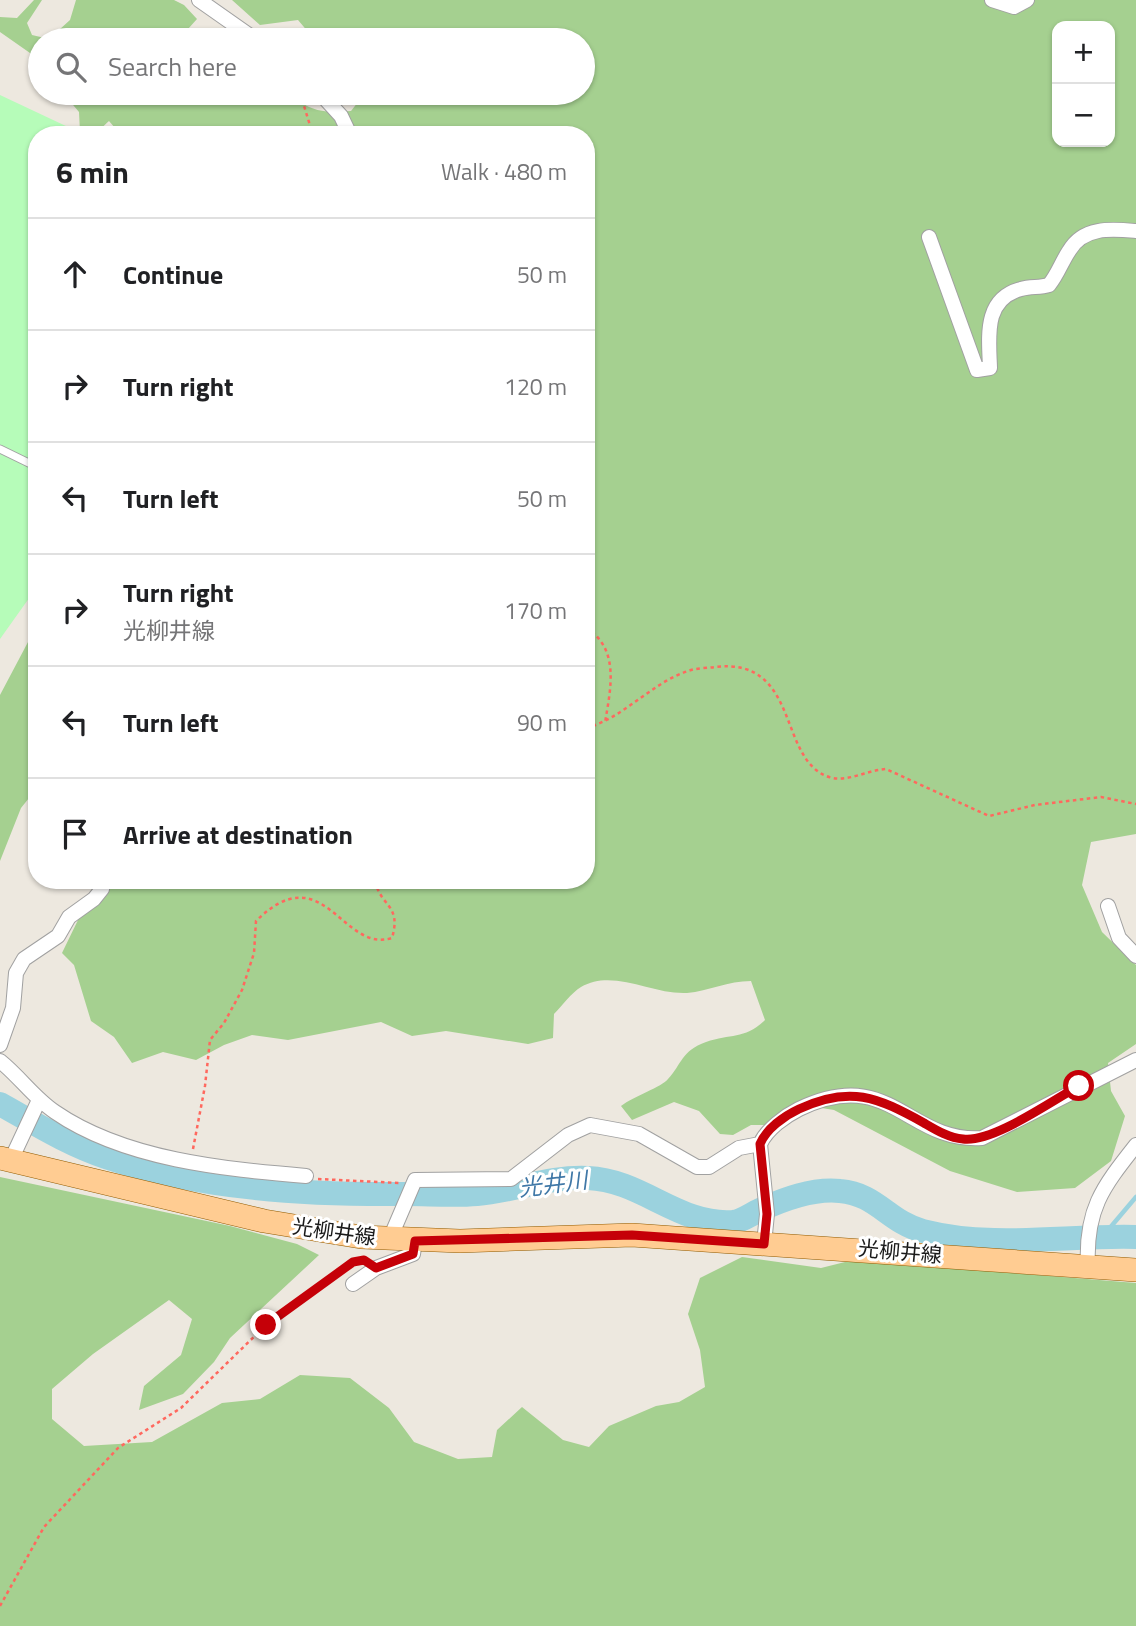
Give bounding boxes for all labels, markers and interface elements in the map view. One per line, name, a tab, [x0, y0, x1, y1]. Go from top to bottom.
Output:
map controls	[1052, 21, 1115, 147]
button: +	[1052, 21, 1115, 84]
search box	[28, 28, 595, 105]
text: Search here	[108, 47, 237, 86]
icon: search	[52, 48, 90, 86]
button: −	[1052, 84, 1115, 147]
text: 6 min	[56, 149, 129, 195]
text: Walk · 480 m	[441, 154, 567, 189]
icon: ahead	[56, 255, 94, 293]
text: Continue	[123, 255, 223, 294]
text: 50 m	[517, 257, 567, 292]
icon: right	[56, 367, 94, 405]
text: Turn right	[123, 367, 234, 406]
text: 120 m	[504, 369, 567, 404]
icon: left	[56, 479, 94, 517]
text: Turn left	[123, 479, 218, 518]
text: 50 m	[517, 481, 567, 516]
text: Turn right	[123, 573, 234, 612]
icon: right	[56, 591, 94, 629]
text: 170 m	[504, 593, 567, 628]
text: 光柳井線	[123, 613, 215, 648]
icon: left	[56, 703, 94, 741]
text: Turn left	[123, 703, 218, 742]
text: 90 m	[517, 705, 567, 740]
icon: arrive	[56, 815, 94, 853]
text: Arrive at destination	[123, 815, 353, 854]
route start	[1063, 1070, 1094, 1101]
water label: 光井川	[517, 1162, 592, 1205]
street label: 光柳井線	[290, 1209, 378, 1253]
street label: 光柳井線	[857, 1231, 943, 1271]
route end	[250, 1309, 281, 1340]

